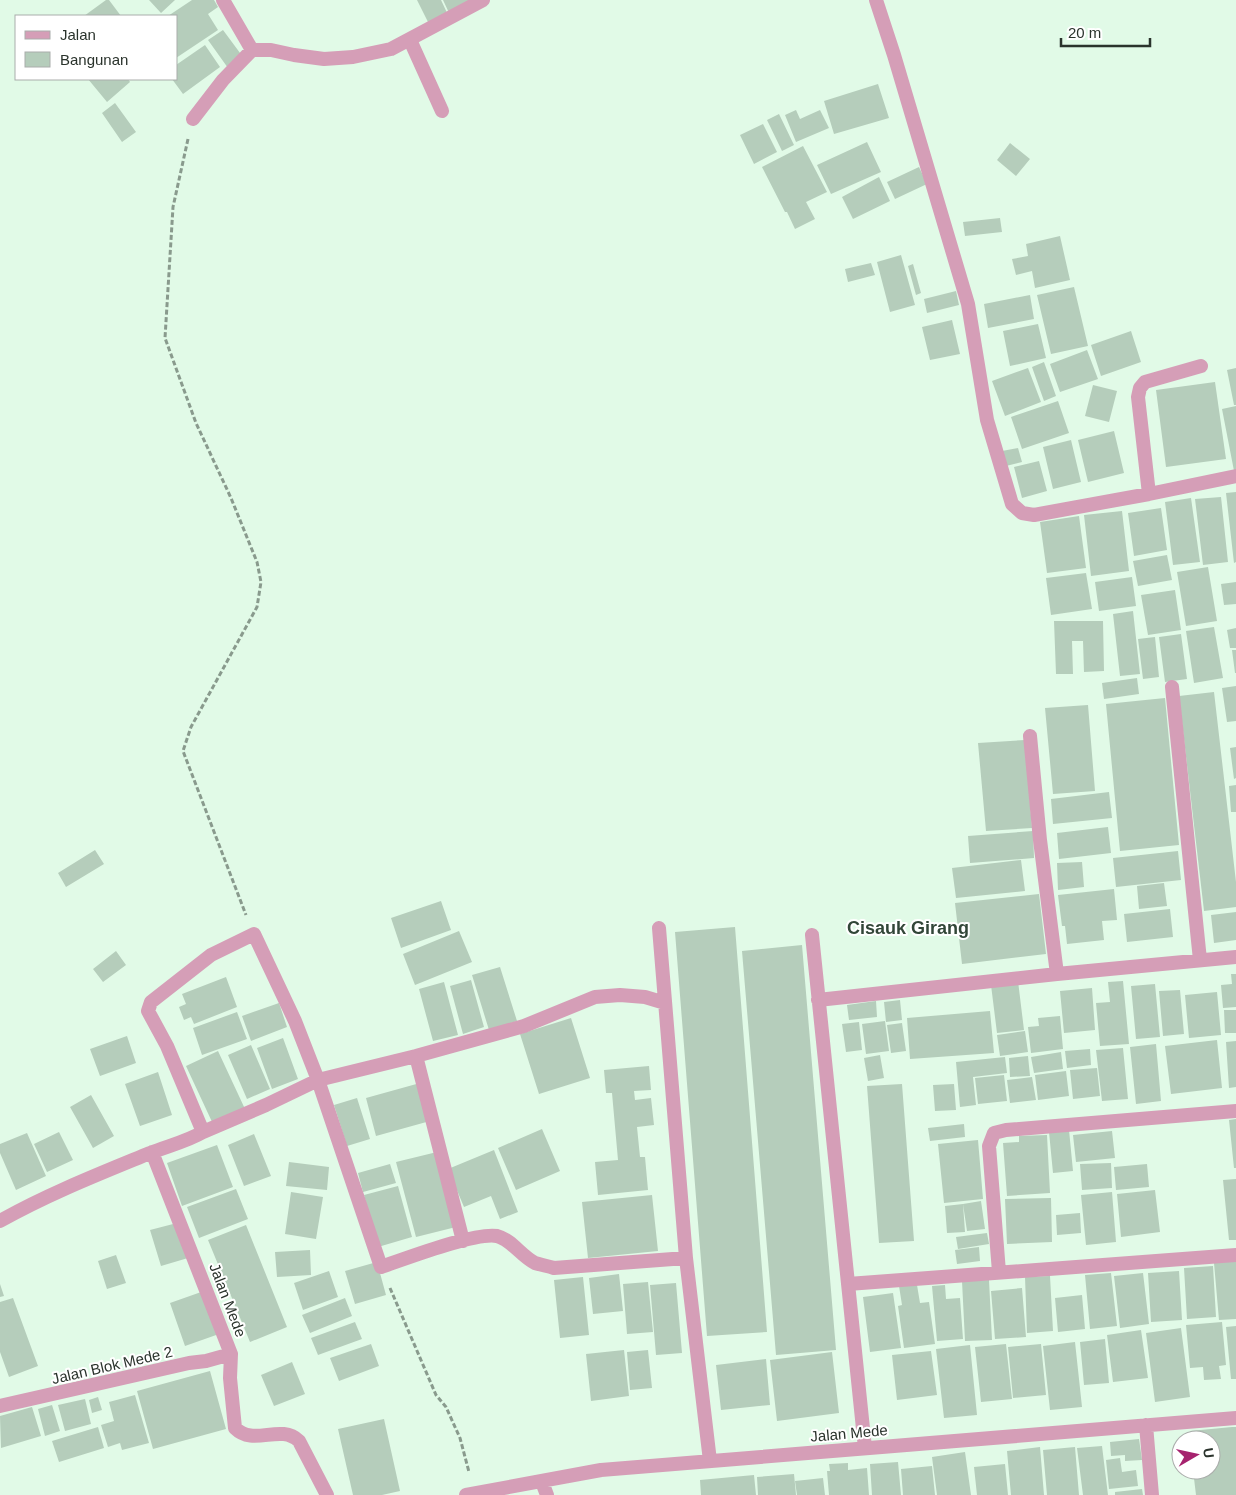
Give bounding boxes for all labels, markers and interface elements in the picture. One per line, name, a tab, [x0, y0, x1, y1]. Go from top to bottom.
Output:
legend	[15, 15, 178, 80]
scale bar	[1061, 15, 1150, 47]
text: 20 m	[1068, 24, 1101, 41]
text: Jalan	[60, 26, 96, 43]
text: Bangunan	[60, 51, 128, 68]
district label: Cisauk Girang	[847, 918, 969, 938]
street label: Jalan Mede	[206, 1261, 250, 1339]
street label: Jalan Blok Mede 2	[50, 1343, 174, 1387]
street label: Jalan Mede	[810, 1421, 888, 1445]
north arrow	[1171, 1430, 1221, 1480]
text: U	[1200, 1447, 1218, 1459]

